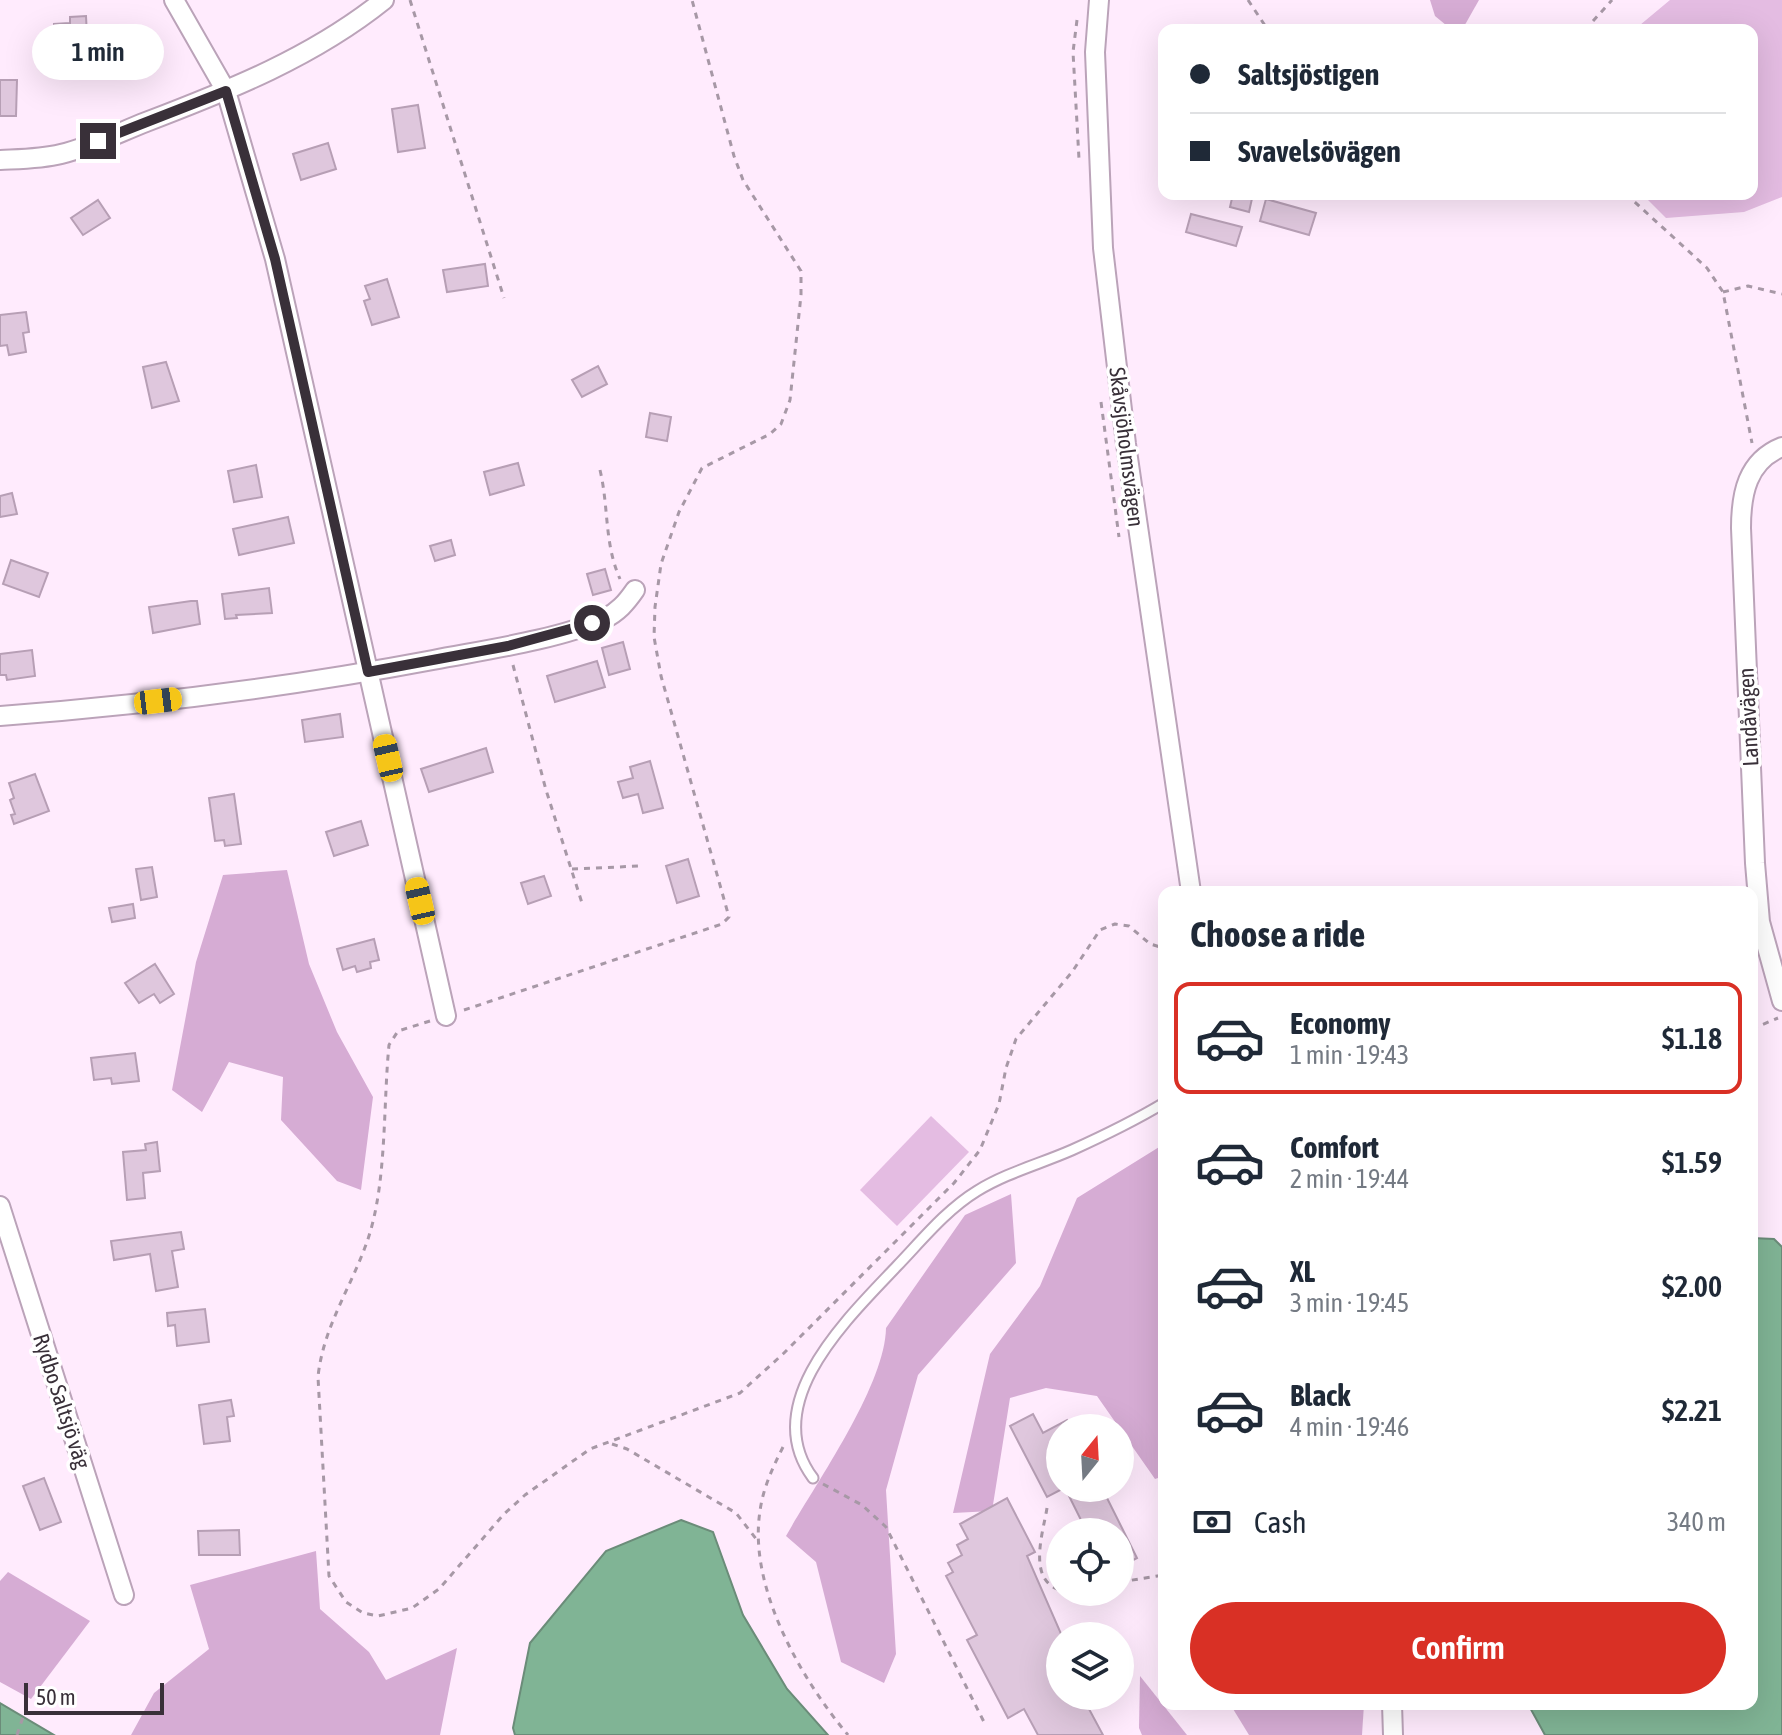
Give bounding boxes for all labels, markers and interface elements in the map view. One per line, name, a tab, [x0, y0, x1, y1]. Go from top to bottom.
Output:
callout: 1 min	[32, 25, 164, 81]
text: 1 min	[71, 37, 125, 67]
text: Saltsjöstigen	[1238, 57, 1379, 91]
route end	[80, 123, 116, 159]
text: Svavelsövägen	[1238, 134, 1401, 168]
street label: Skåvsjöholmsvägen	[1104, 366, 1150, 528]
route start	[574, 605, 610, 641]
street label: Landåvägen	[1732, 667, 1764, 767]
car	[133, 686, 183, 716]
car	[371, 732, 405, 784]
car	[403, 875, 437, 927]
text: Choose a ride	[1190, 913, 1365, 955]
icon: car	[1194, 1002, 1266, 1074]
text: Economy	[1290, 1006, 1391, 1040]
text: $1.18	[1662, 1021, 1722, 1055]
text: 1 min · 19:43	[1290, 1040, 1409, 1070]
icon: car	[1194, 1126, 1266, 1198]
text: Comfort	[1290, 1130, 1379, 1164]
text: $1.59	[1662, 1145, 1722, 1179]
text: 2 min · 19:44	[1290, 1164, 1409, 1194]
icon: car	[1194, 1250, 1266, 1322]
text: XL	[1290, 1254, 1315, 1288]
text: $2.00	[1662, 1269, 1722, 1303]
text: 3 min · 19:45	[1290, 1288, 1409, 1318]
street label: Rydbo Saltsjö väg	[28, 1330, 96, 1472]
icon: car	[1194, 1374, 1266, 1446]
text: Black	[1290, 1378, 1350, 1412]
text: $2.21	[1662, 1393, 1722, 1427]
text: 4 min · 19:46	[1290, 1412, 1409, 1442]
north arrow	[1046, 1414, 1134, 1502]
map controls	[1046, 1414, 1134, 1710]
icon: cash	[1190, 1500, 1234, 1544]
text: Cash	[1254, 1505, 1307, 1539]
text: 340 m	[1667, 1507, 1726, 1537]
button: locate	[1046, 1518, 1134, 1606]
button: Confirm	[1190, 1602, 1726, 1694]
button: layers	[1046, 1622, 1134, 1710]
scale bar	[24, 1679, 164, 1715]
text: 50 m	[36, 1684, 76, 1710]

